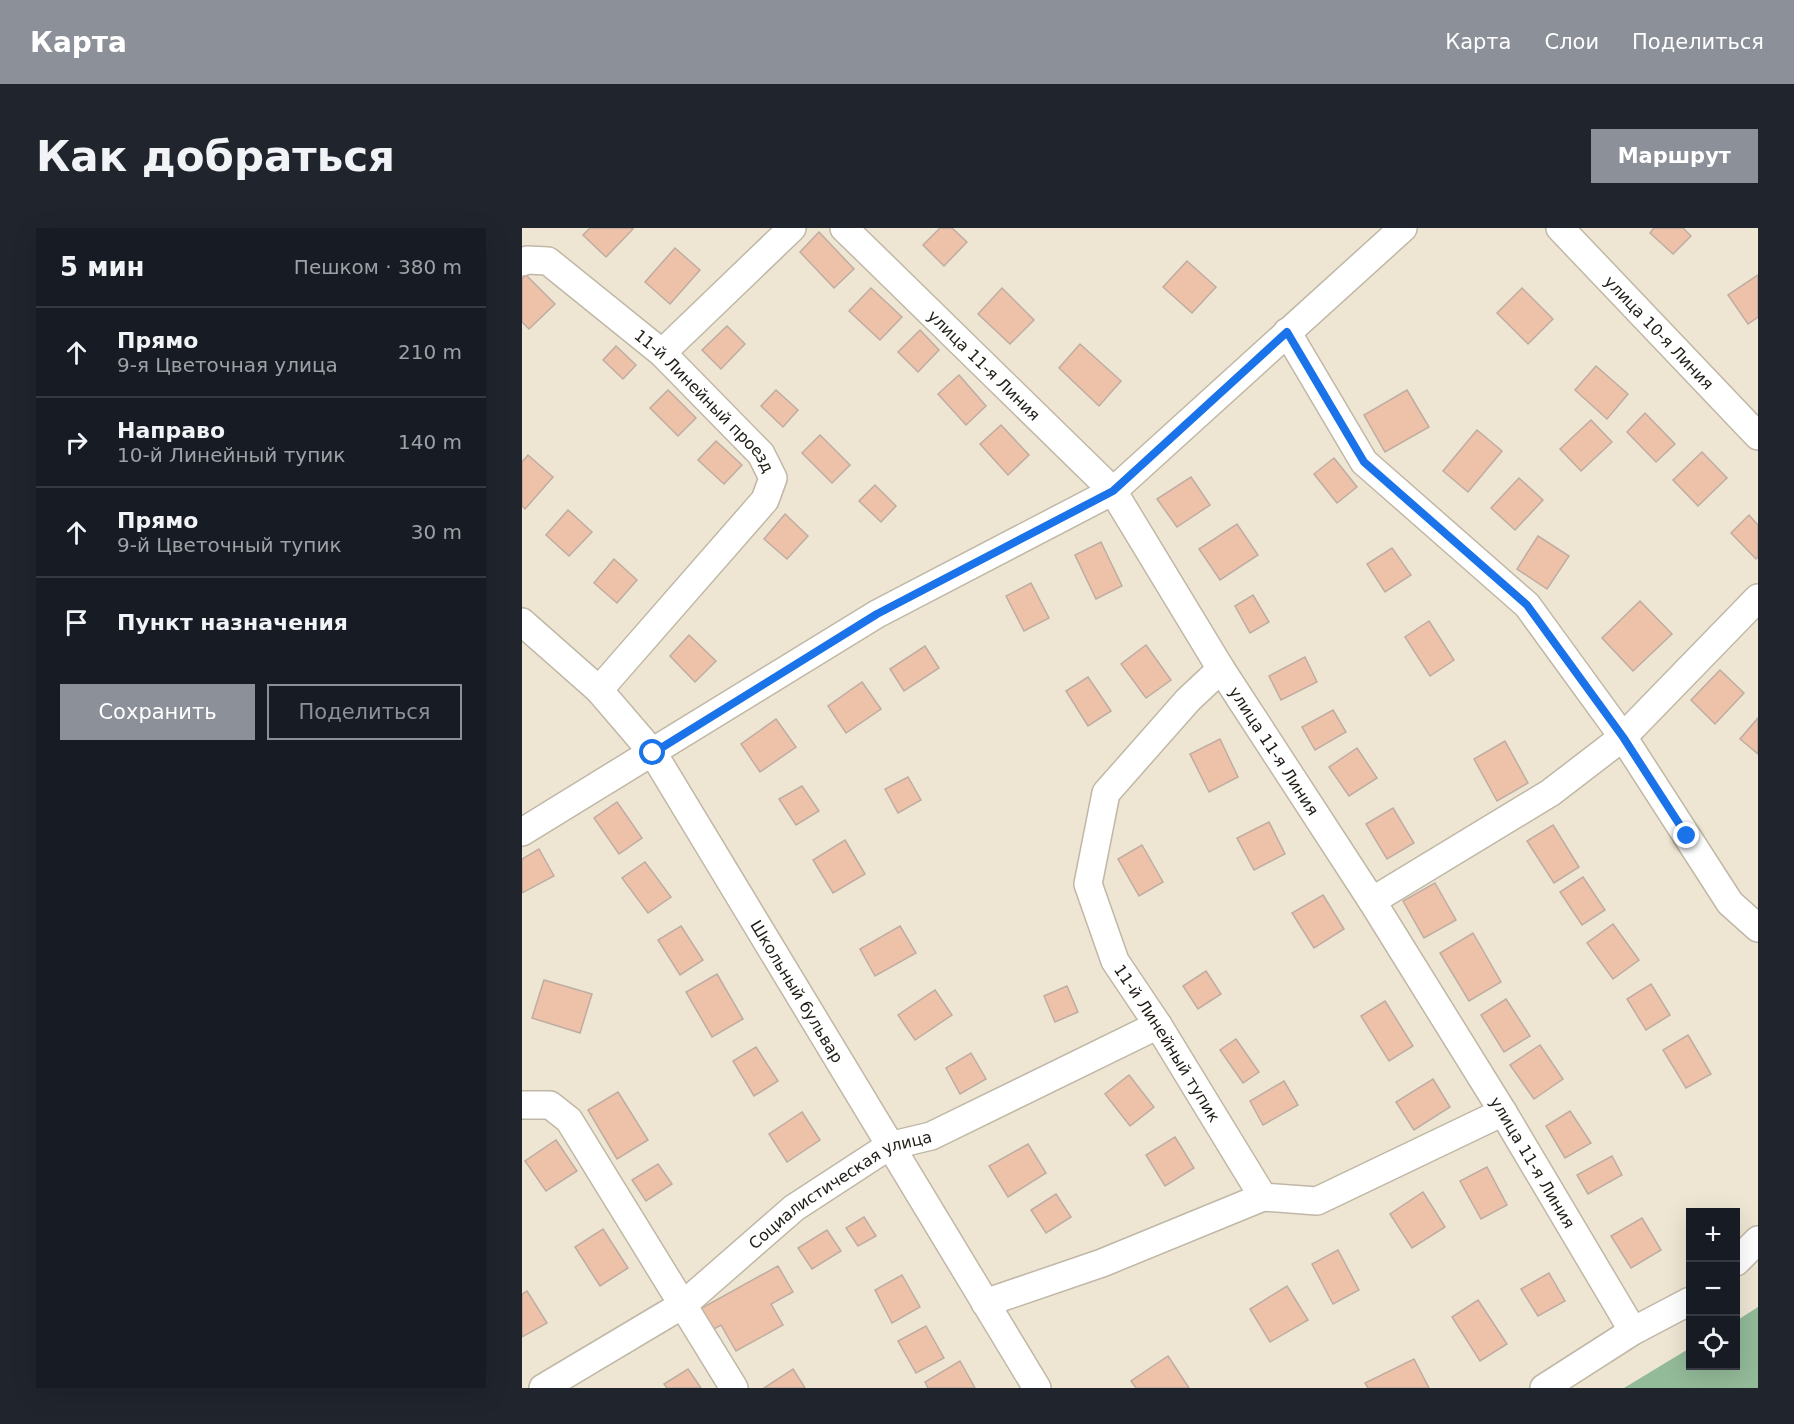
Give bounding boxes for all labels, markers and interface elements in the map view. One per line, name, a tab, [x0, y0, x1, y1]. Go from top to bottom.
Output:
text: Карта	[30, 26, 127, 59]
text: Карта	[1445, 30, 1511, 54]
text: Слои	[1544, 30, 1599, 54]
text: Поделиться	[1632, 30, 1764, 54]
button: Маршрут	[1591, 129, 1758, 183]
text: Как добраться	[36, 132, 395, 181]
text: 5 мин	[60, 252, 145, 282]
text: Пешком · 380 m	[294, 255, 462, 279]
street label: улица 10-я Линия	[1600, 272, 1717, 393]
street label: улица 11-я Линия	[924, 306, 1044, 425]
street label: 11-й Линейный проезд	[630, 326, 778, 476]
text: Прямо	[117, 328, 198, 353]
icon: ahead	[60, 336, 93, 369]
text: 210 m	[398, 340, 462, 364]
text: 9-я Цветочная улица	[117, 353, 338, 377]
text: Направо	[117, 418, 225, 443]
icon: right	[60, 426, 93, 459]
text: 140 m	[398, 430, 462, 454]
text: 10-й Линейный тупик	[117, 443, 345, 467]
text: Прямо	[117, 508, 198, 533]
icon: ahead	[60, 516, 93, 549]
text: 30 m	[411, 520, 462, 544]
text: 9-й Цветочный тупик	[117, 533, 341, 557]
icon: arrive	[60, 606, 93, 639]
text: Пункт назначения	[117, 610, 348, 635]
street label: улица 11-я Линия	[1225, 683, 1323, 819]
button: Сохранить	[60, 684, 255, 740]
button: Поделиться	[267, 684, 462, 740]
route start	[639, 739, 665, 765]
route end	[1673, 822, 1699, 848]
street label: Школьный бульвар	[746, 917, 847, 1066]
street label: 11-й Линейный тупик	[1110, 961, 1224, 1126]
street label: улица 11-я Линия	[1486, 1093, 1579, 1232]
street label: Социалистическая улица	[745, 1127, 934, 1253]
map controls	[1686, 1208, 1740, 1370]
button: +	[1686, 1208, 1740, 1262]
button: −	[1686, 1262, 1740, 1316]
button: locate	[1686, 1316, 1740, 1370]

